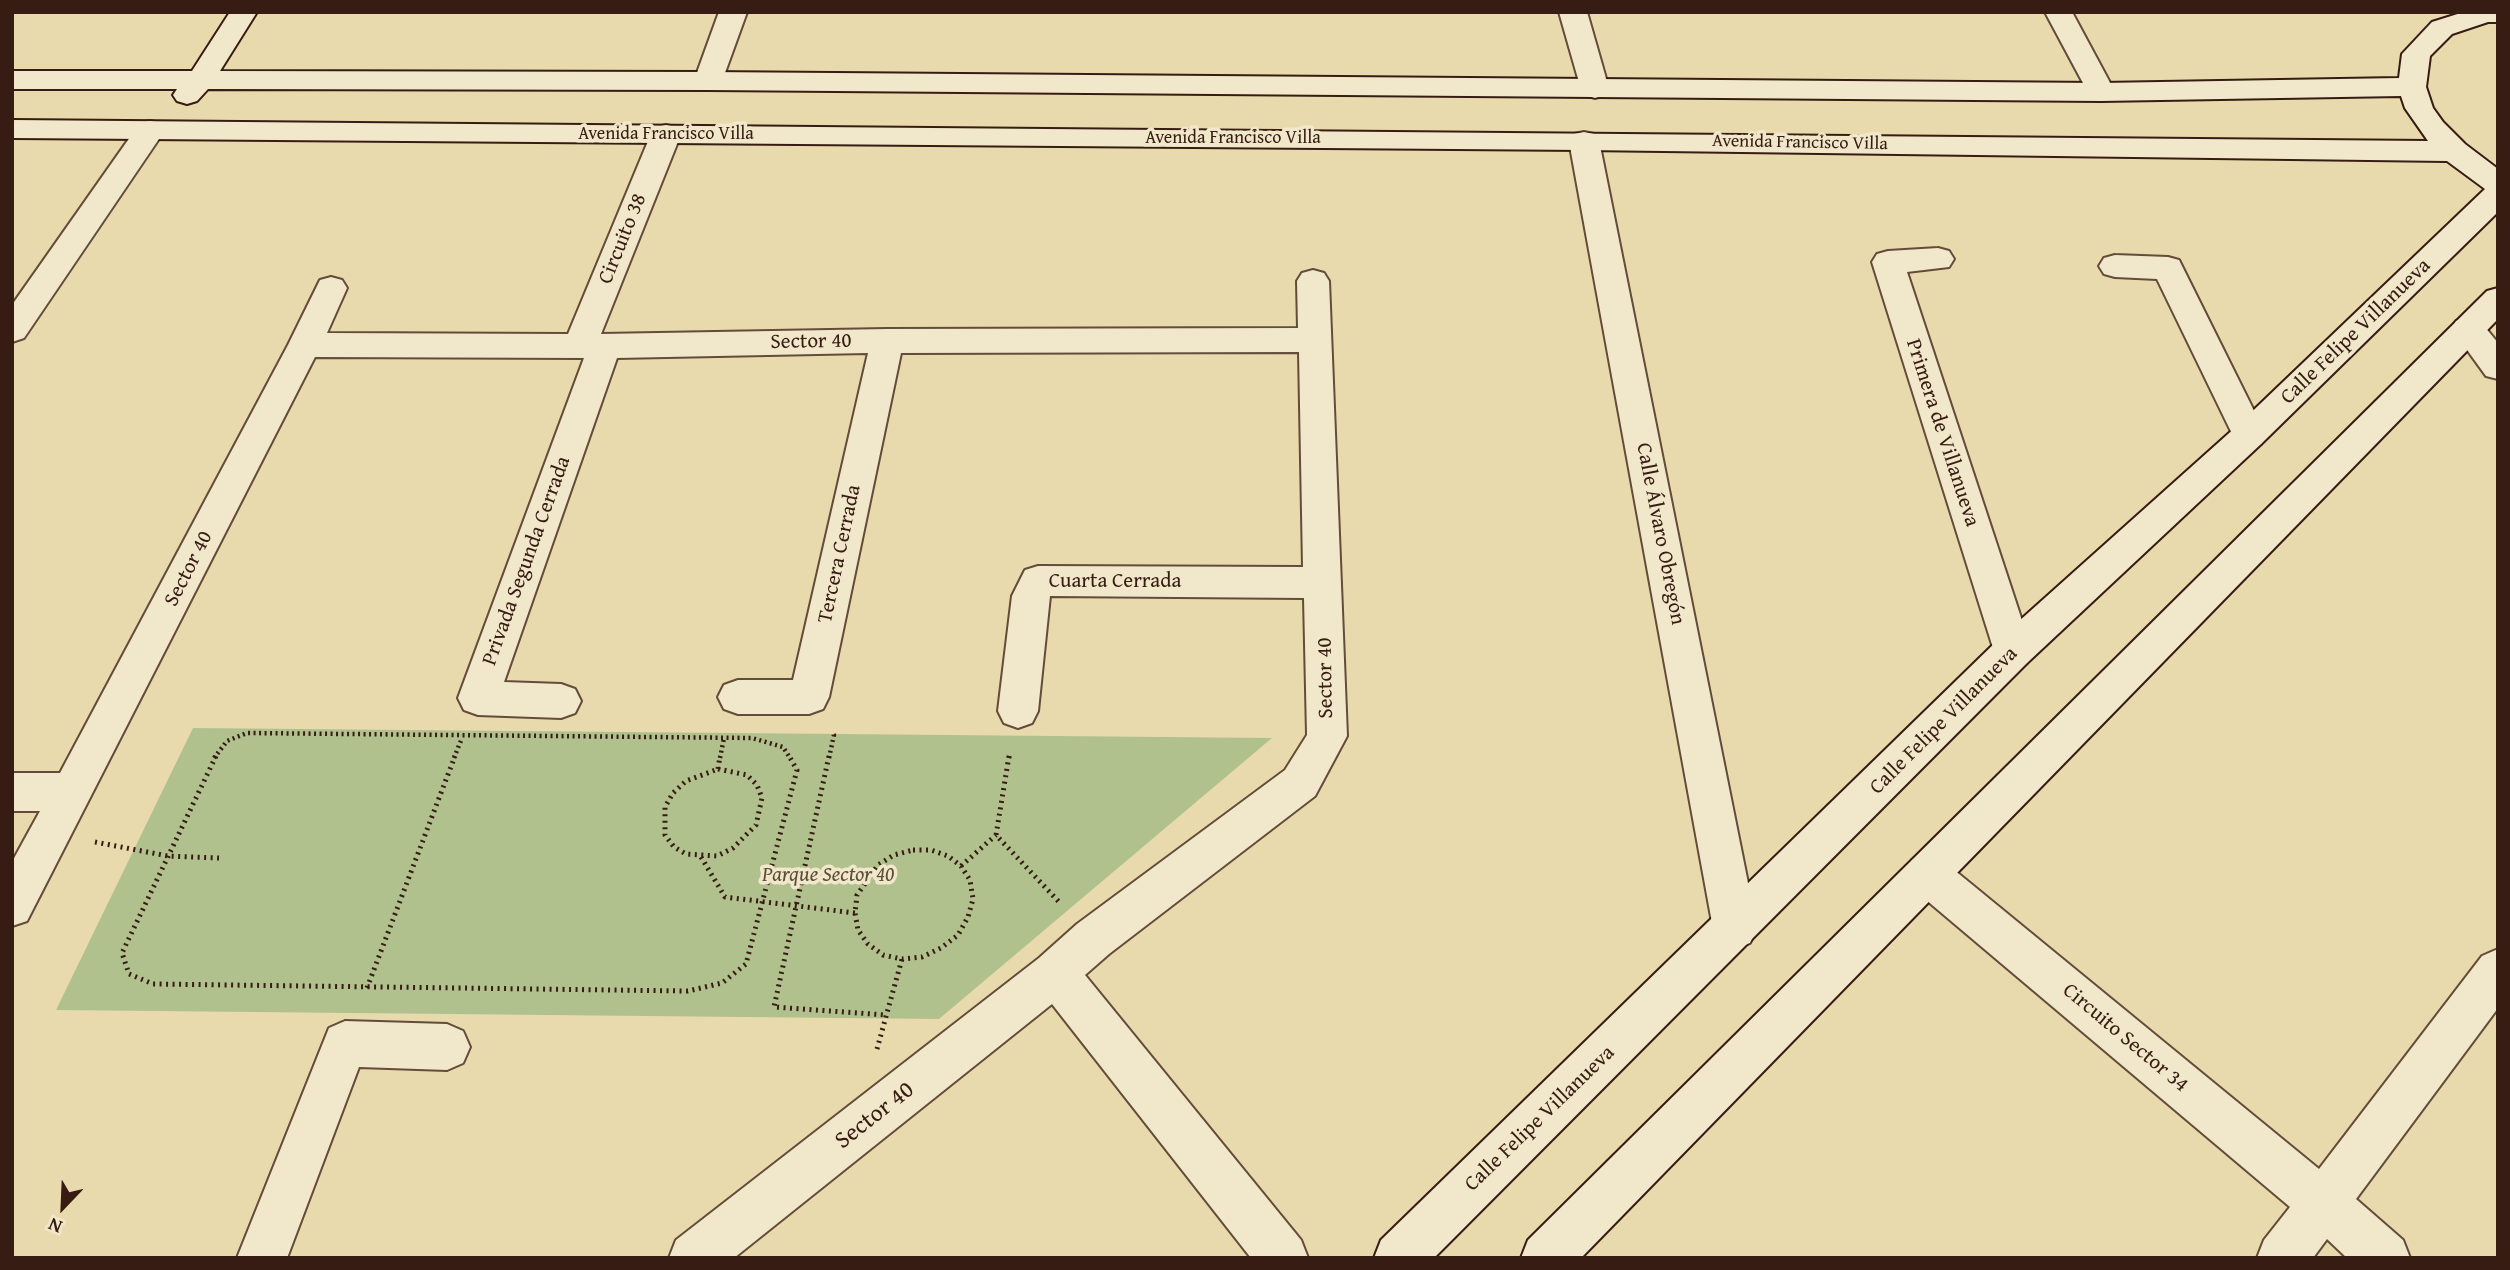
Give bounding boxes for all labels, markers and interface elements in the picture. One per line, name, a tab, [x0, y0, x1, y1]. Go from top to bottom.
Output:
street label: Avenida Francisco Villa	[578, 123, 754, 145]
street label: Avenida Francisco Villa	[1145, 127, 1321, 149]
street label: Avenida Francisco Villa	[1712, 131, 1888, 155]
street label: Circuito 38	[593, 190, 653, 288]
street label: Calle Felipe Villanueva	[2276, 254, 2436, 410]
street label: Sector 40	[770, 329, 852, 355]
street label: Primera de Villanueva	[1900, 336, 1984, 530]
street label: Calle Álvaro Obregón	[1630, 441, 1690, 627]
street label: Privada Segunda Cerrada	[477, 453, 577, 669]
street label: Tercera Cerrada	[813, 483, 867, 625]
street label: Sector 40	[159, 527, 219, 611]
street label: Cuarta Cerrada	[1049, 569, 1181, 595]
street label: Sector 40	[1313, 637, 1339, 719]
street label: Calle Felipe Villanueva	[1865, 642, 2023, 800]
park label: Parque Sector 40	[762, 863, 894, 889]
street label: Circuito Sector 34	[2057, 978, 2193, 1098]
street label: Calle Felipe Villanueva	[1460, 1041, 1620, 1197]
street label: Sector 40	[830, 1076, 920, 1156]
north arrow	[28, 1172, 98, 1242]
text: N	[43, 1211, 66, 1242]

